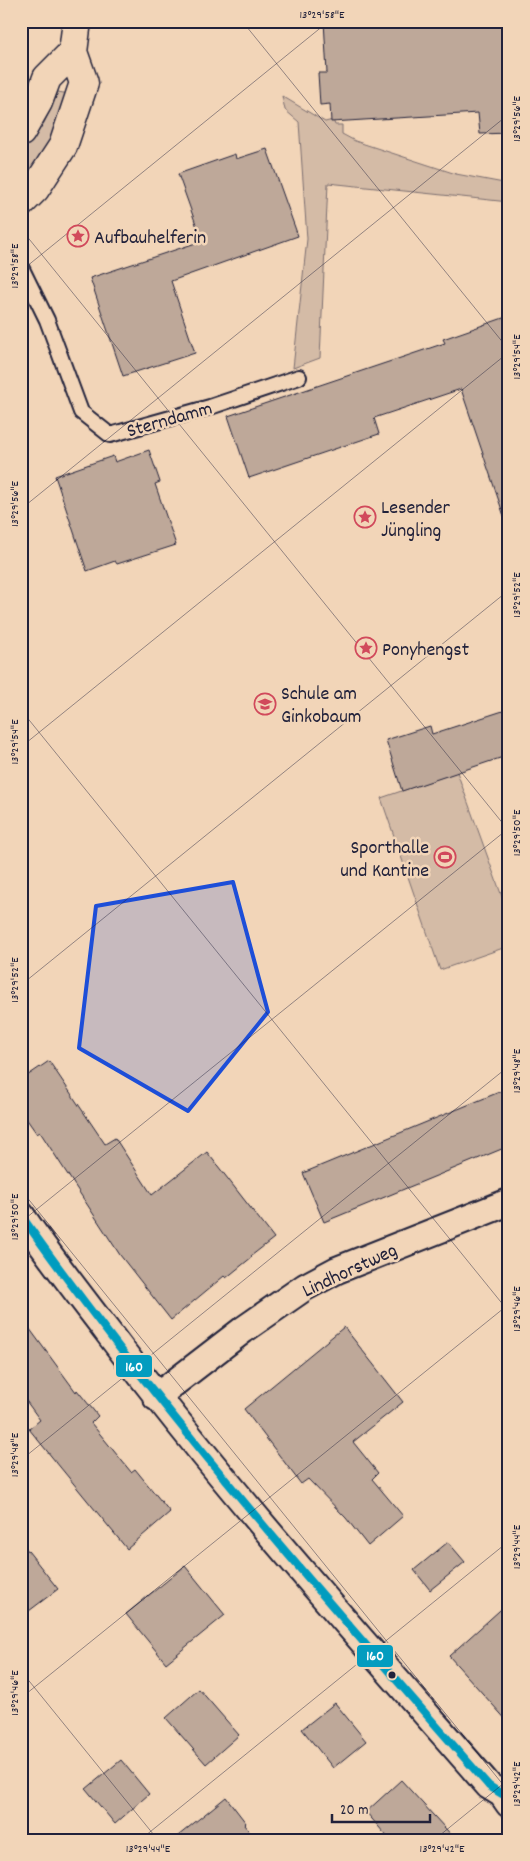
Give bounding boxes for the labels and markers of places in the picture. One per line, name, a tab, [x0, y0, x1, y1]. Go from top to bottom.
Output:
place icon: Aufbauhelferin	[66, 224, 90, 248]
place label: Aufbauhelferin	[94, 225, 206, 253]
place label: Lesender Jüngling	[381, 495, 451, 546]
place icon: Lesender Jüngling	[353, 505, 377, 529]
place icon: Ponyhengst	[354, 636, 378, 660]
place label: Ponyhengst	[382, 637, 469, 665]
place label: Schule am Ginkobaum	[281, 681, 362, 732]
school or university icon: Schule am Ginkobaum	[253, 692, 277, 716]
place label: Sporthalle und Kantine	[340, 835, 429, 886]
sports icon: Sporthalle und Kantine	[433, 845, 457, 869]
unlabelled marker	[387, 1670, 397, 1680]

